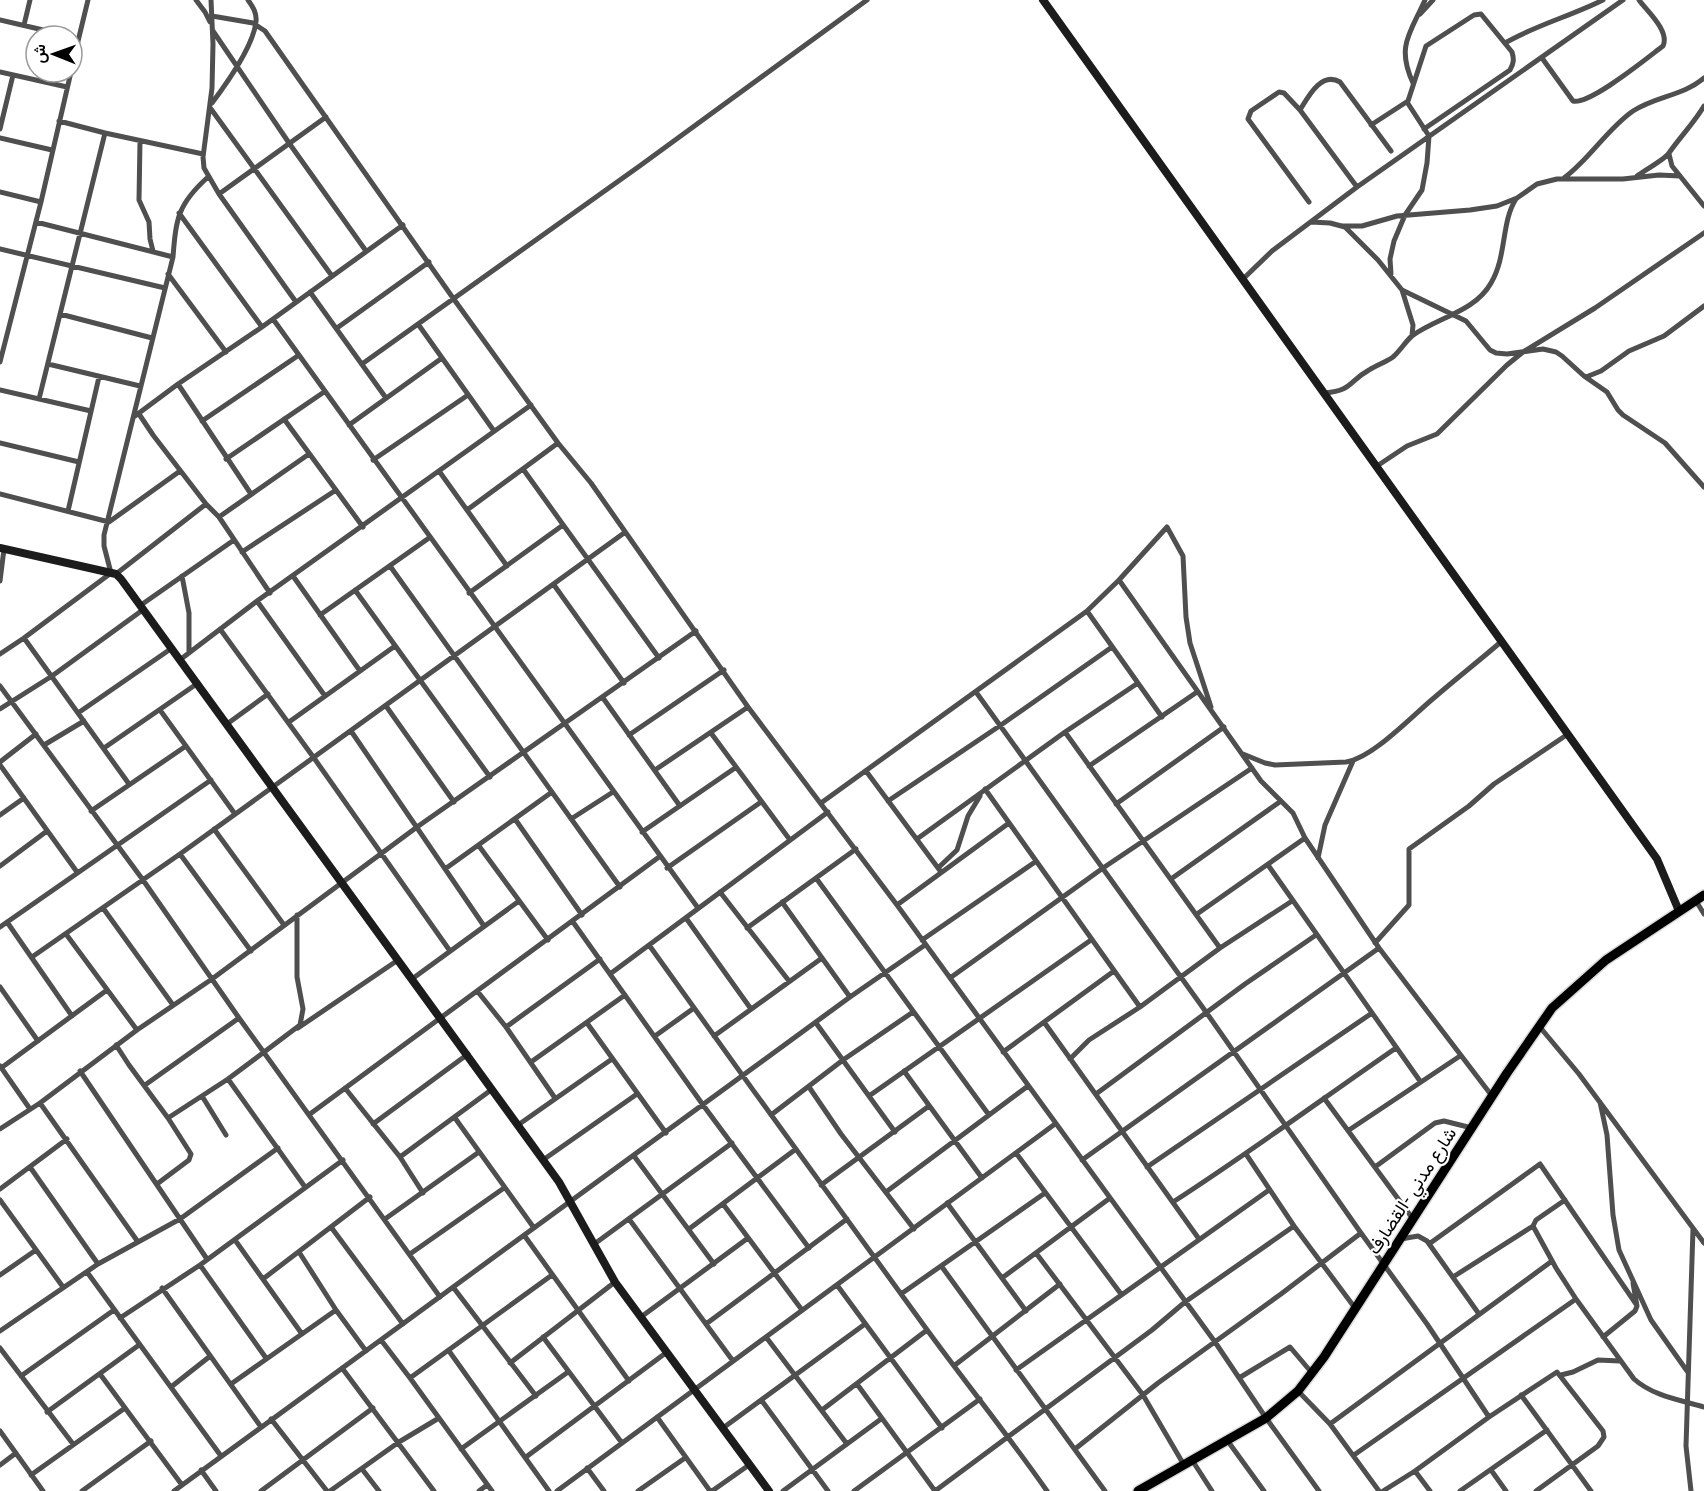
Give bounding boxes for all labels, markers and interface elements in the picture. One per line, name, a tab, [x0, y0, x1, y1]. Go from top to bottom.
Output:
north arrow	[24, 24, 84, 84]
text: ش	[31, 44, 51, 64]
street label: شارع مدني -القضارف	[1364, 1124, 1465, 1261]

